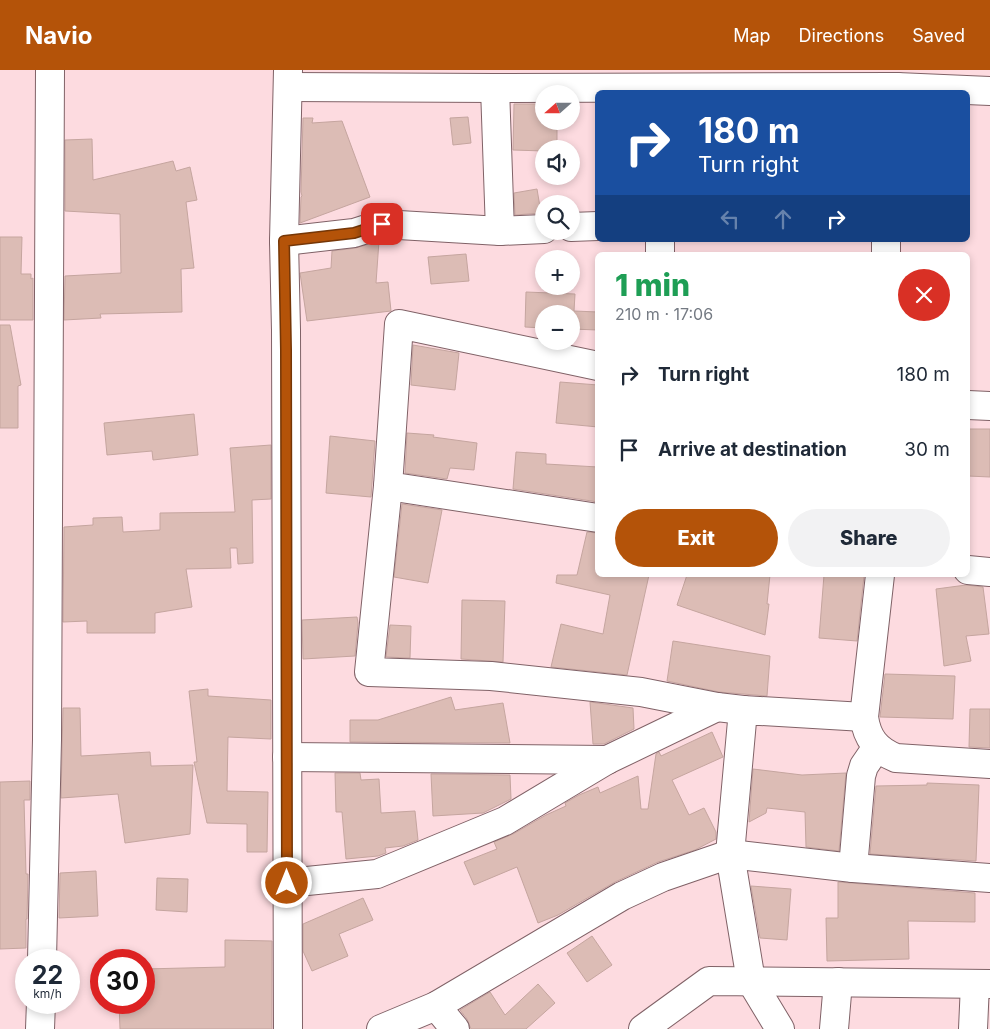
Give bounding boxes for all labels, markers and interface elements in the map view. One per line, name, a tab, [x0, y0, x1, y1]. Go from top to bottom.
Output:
text: Navio	[25, 21, 92, 50]
text: Map	[733, 25, 771, 46]
text: Directions	[799, 25, 884, 46]
text: Saved	[912, 25, 965, 46]
north arrow	[535, 85, 580, 130]
map controls	[535, 85, 580, 350]
text: 180 m	[698, 109, 800, 151]
icon: right	[615, 110, 680, 175]
button: sound	[535, 140, 580, 185]
text: Turn right	[698, 151, 799, 177]
button: search	[535, 195, 580, 240]
pin	[361, 203, 403, 245]
icon: left	[716, 205, 744, 233]
icon: ahead	[769, 205, 797, 233]
icon: right	[822, 205, 850, 233]
icon: arrive	[368, 210, 396, 238]
button: +	[535, 250, 580, 295]
text: 1 min	[615, 267, 690, 303]
button: close	[898, 269, 950, 321]
text: 210 m · 17:06	[615, 304, 713, 324]
button: −	[535, 305, 580, 350]
icon: right	[615, 361, 643, 389]
text: Turn right	[658, 363, 749, 386]
text: 180 m	[897, 363, 950, 386]
icon: arrive	[615, 436, 643, 464]
text: Arrive at destination	[658, 438, 847, 461]
text: 30 m	[904, 438, 950, 461]
button: Exit	[615, 509, 778, 567]
button: Share	[788, 509, 950, 567]
position arrow	[260, 856, 312, 908]
speed limit sign: 30	[90, 949, 155, 1014]
text: 22	[32, 960, 63, 990]
text: km/h	[33, 986, 62, 1001]

